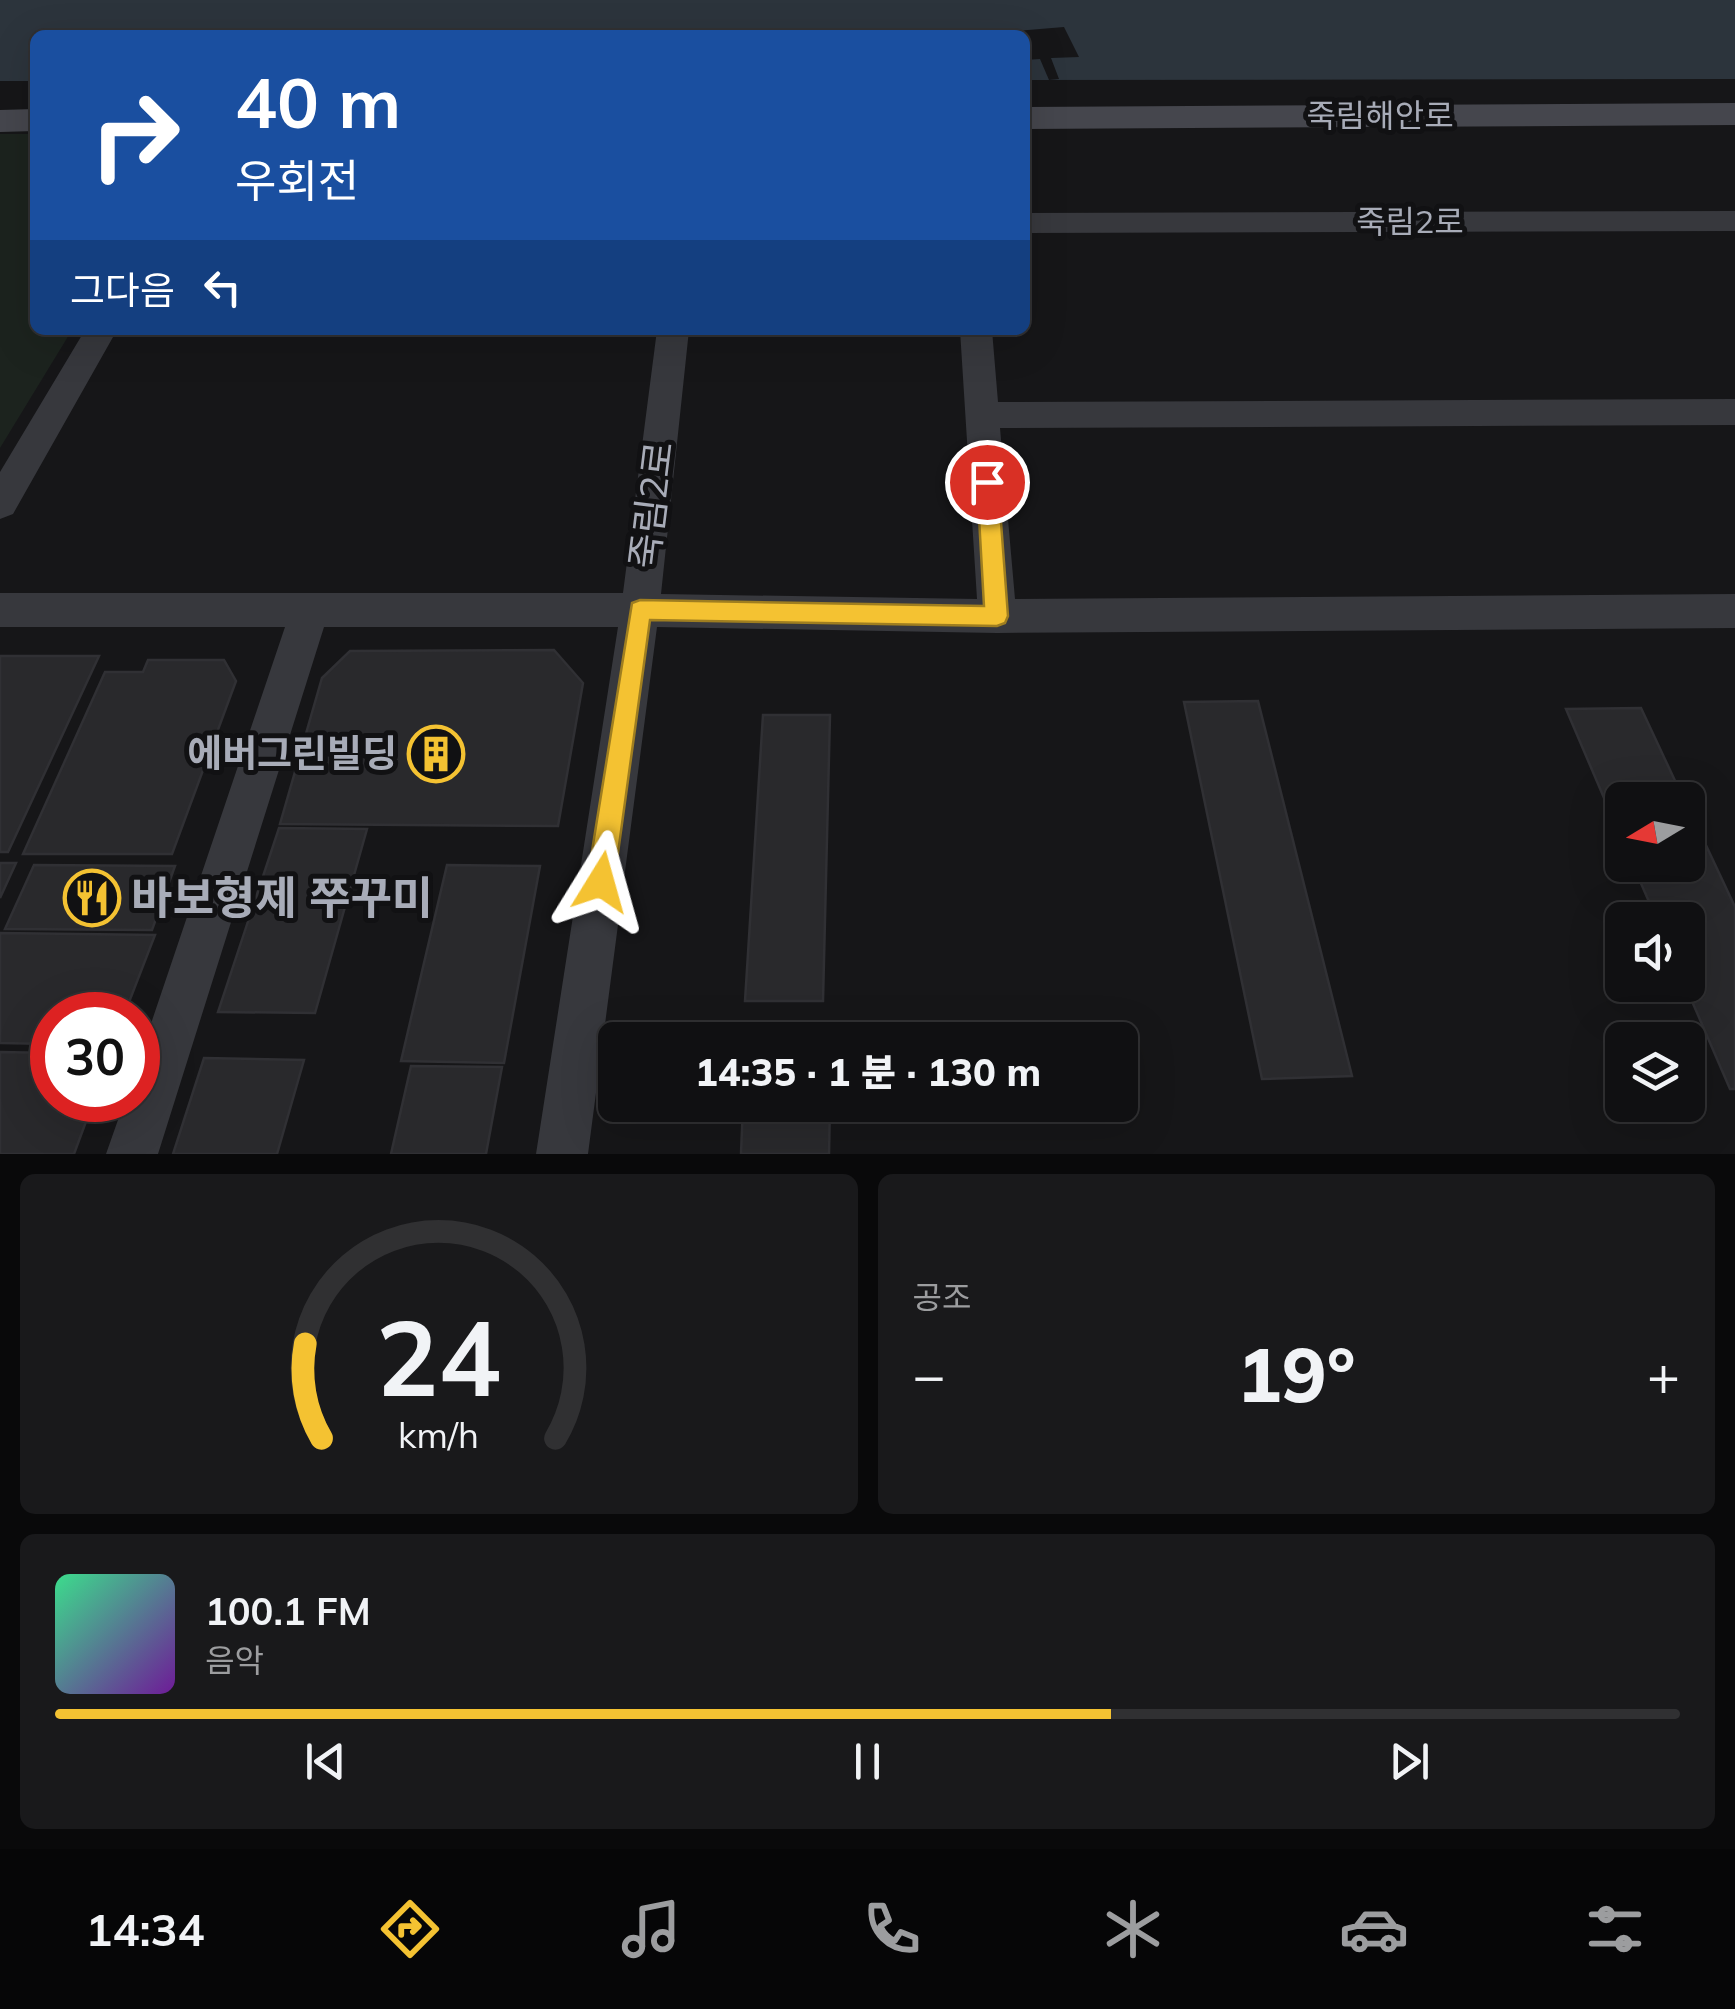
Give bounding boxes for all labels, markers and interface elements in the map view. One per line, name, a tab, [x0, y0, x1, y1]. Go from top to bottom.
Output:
text: 40 m	[235, 58, 401, 146]
icon: right	[70, 70, 200, 200]
street label: 죽림해안로	[1306, 95, 1454, 135]
text: 우회전	[235, 152, 359, 208]
street label: 죽림2로	[1356, 201, 1464, 241]
icon: left	[195, 260, 250, 315]
text: 그다음	[70, 266, 175, 314]
street label: 죽림2로	[619, 439, 683, 571]
pin	[945, 440, 1030, 525]
icon: arrive	[960, 455, 1015, 510]
building icon: 에버그린빌딩	[406, 724, 466, 784]
place label: 에버그린빌딩	[187, 729, 397, 777]
north arrow	[1605, 782, 1705, 882]
map controls	[1605, 782, 1705, 1122]
position arrow	[549, 830, 653, 934]
restaurant icon: 바보형제 쭈꾸미	[62, 868, 122, 928]
place label: 바보형제 쭈꾸미	[131, 869, 433, 925]
button: sound	[1605, 902, 1705, 1002]
speed limit sign: 30	[30, 992, 160, 1122]
button: layers	[1605, 1022, 1705, 1122]
text: 14:35 · 1 분 · 130 m	[695, 1048, 1041, 1096]
text: 공조	[913, 1277, 971, 1317]
text: 24	[376, 1291, 501, 1422]
text: 19°	[1237, 1327, 1356, 1421]
text: −	[913, 1340, 946, 1409]
text: +	[1647, 1340, 1680, 1409]
text: km/h	[398, 1412, 479, 1457]
text: 100.1 FM	[205, 1587, 371, 1635]
text: 음악	[205, 1640, 264, 1680]
icon: previous	[298, 1734, 353, 1789]
icon: pause	[840, 1734, 895, 1789]
icon: next	[1382, 1734, 1437, 1789]
icon: directions	[375, 1894, 445, 1964]
icon: music	[616, 1894, 686, 1964]
icon: phone	[857, 1894, 927, 1964]
icon: climate	[1098, 1894, 1168, 1964]
icon: car	[1339, 1894, 1409, 1964]
icon: filters	[1580, 1894, 1650, 1964]
text: 14:34	[85, 1901, 205, 1957]

